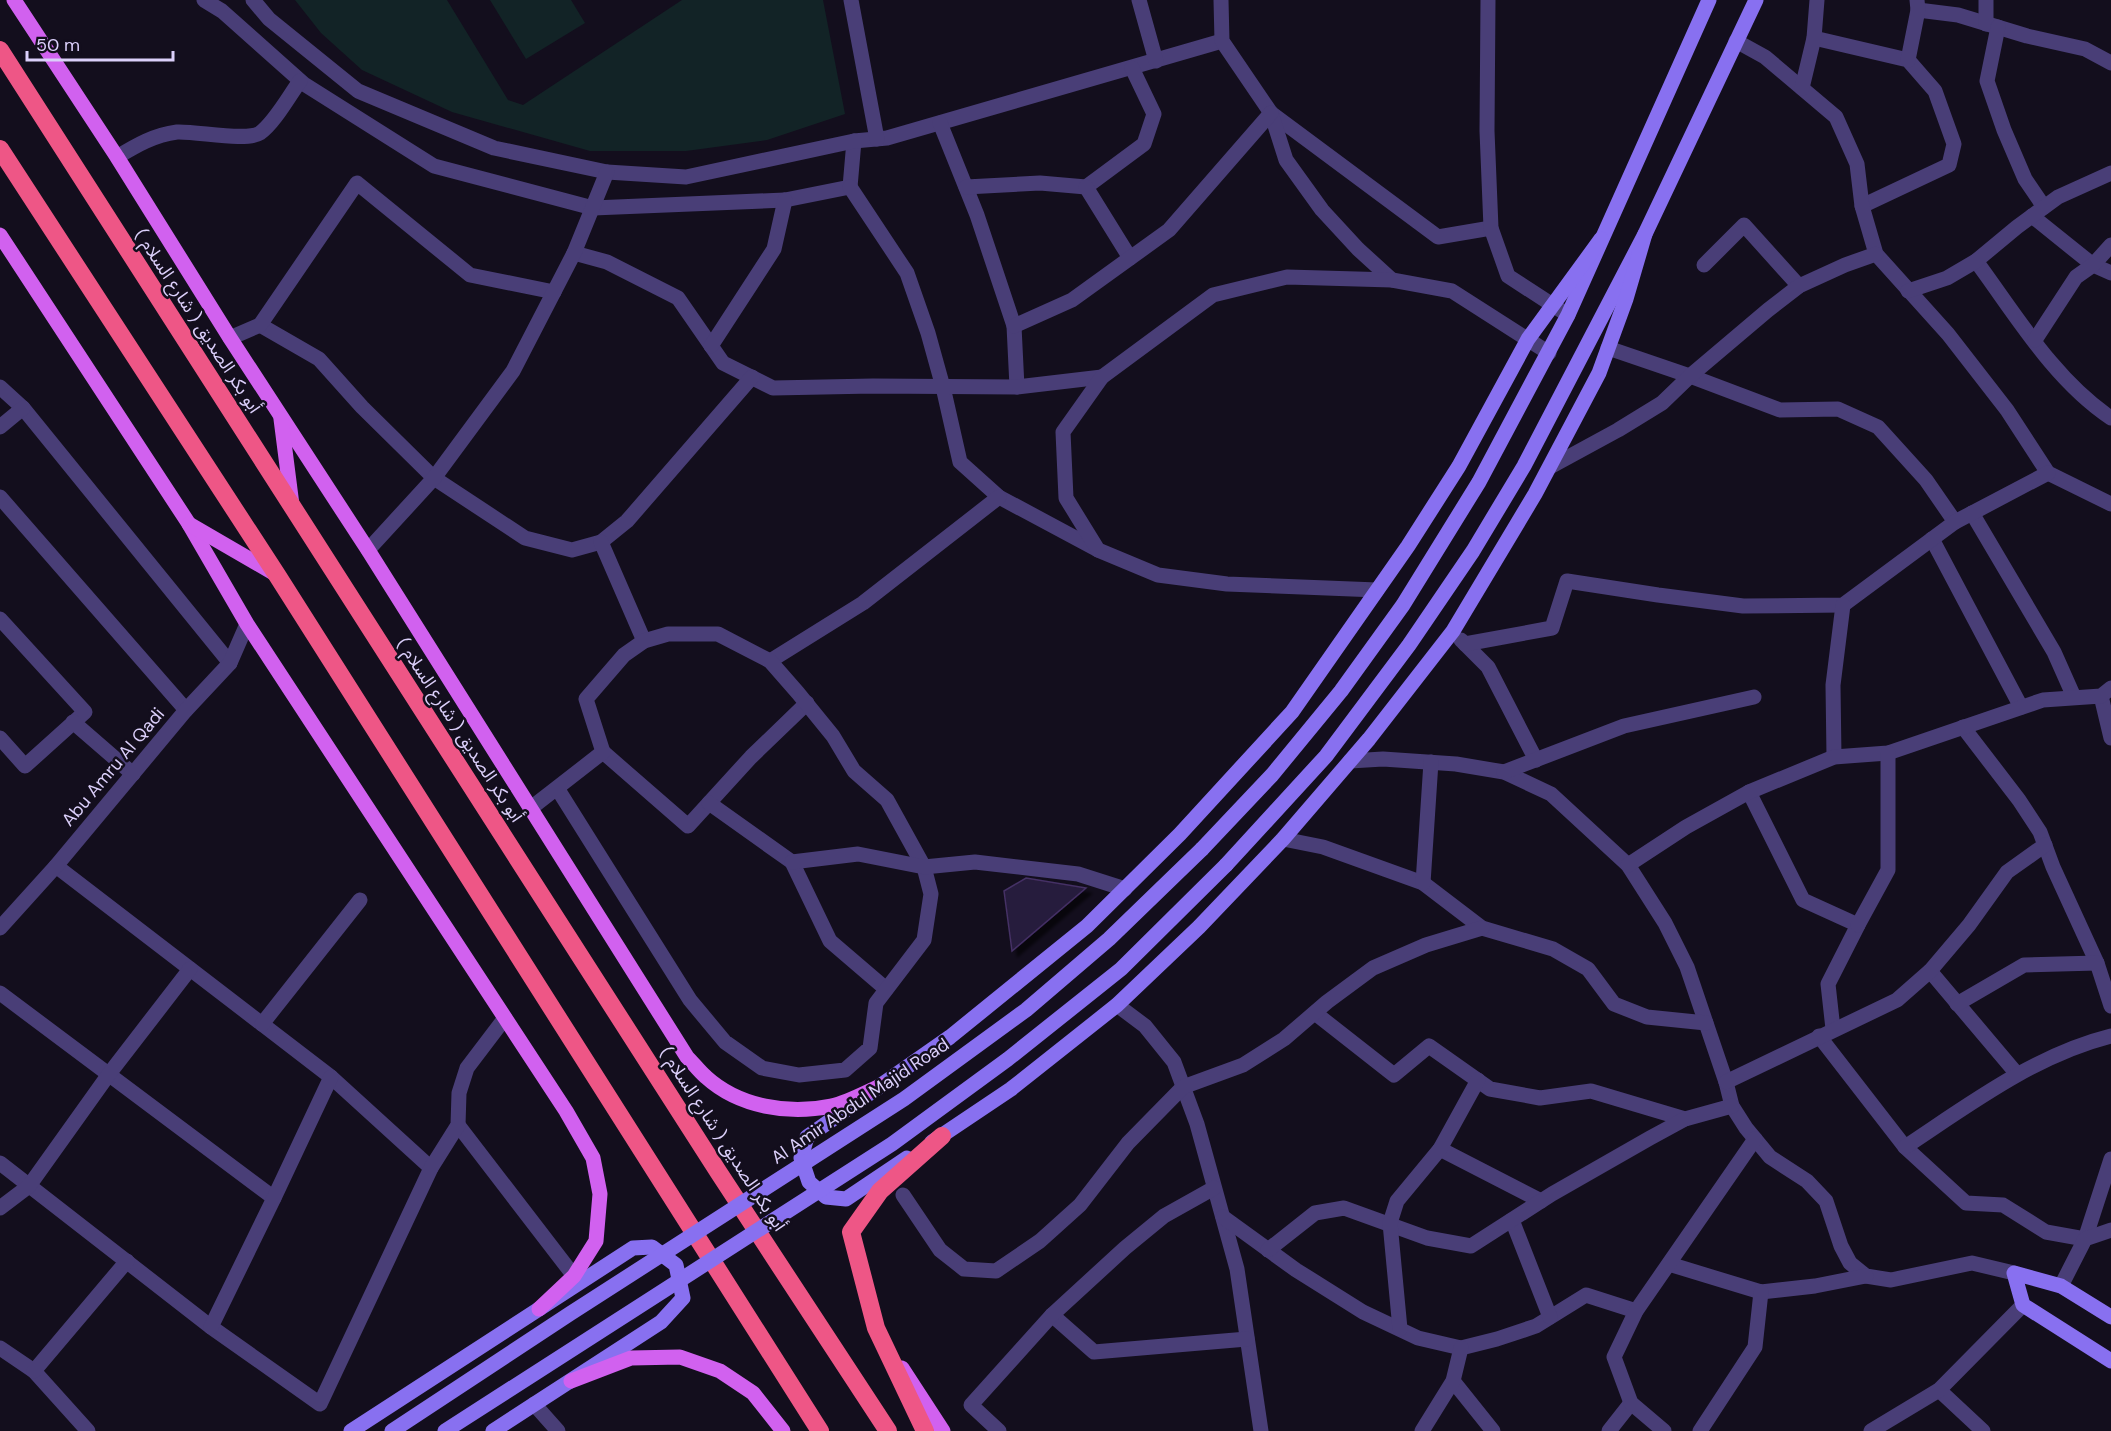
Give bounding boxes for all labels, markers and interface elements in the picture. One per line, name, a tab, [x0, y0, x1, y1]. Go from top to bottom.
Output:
scale bar	[27, 24, 172, 62]
text: 50 m	[36, 33, 80, 57]
street label: ( شارع السلام ) أبو بكر الصديق	[128, 224, 267, 419]
street label: ( شارع السلام ) أبو بكر الصديق	[390, 633, 529, 828]
street label: Abu Amru Al Qadi	[56, 703, 170, 831]
street label: Al Amir Abdul Majid Road	[766, 1032, 954, 1170]
street label: ( شارع السلام ) أبو بكر الصديق	[653, 1042, 792, 1237]

